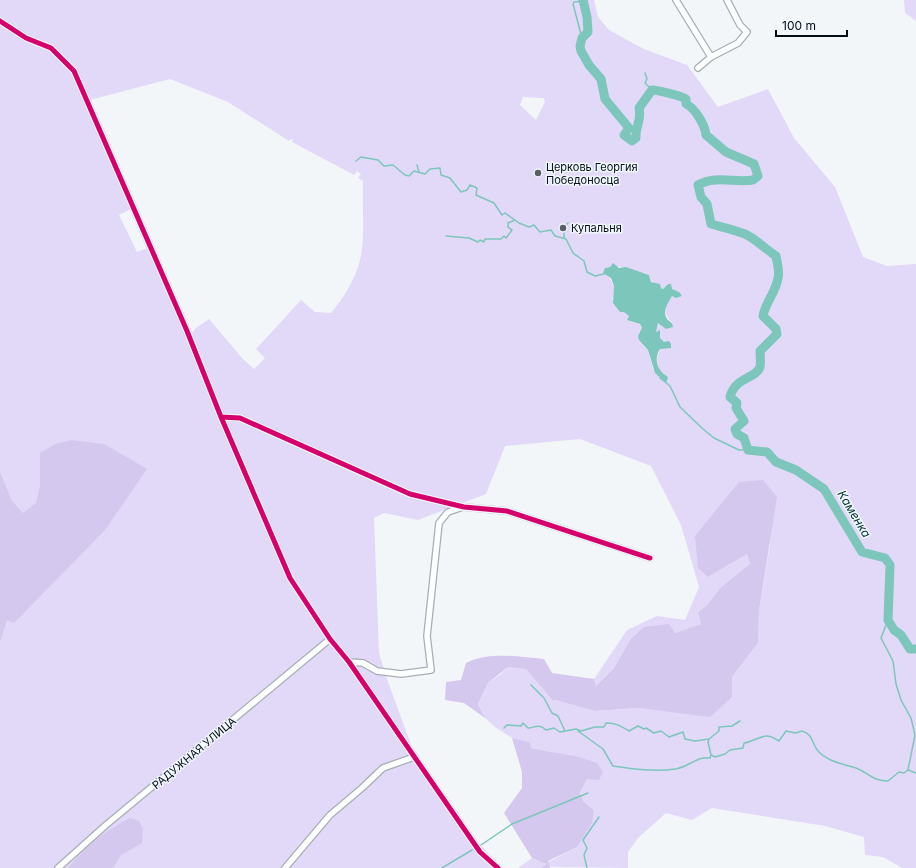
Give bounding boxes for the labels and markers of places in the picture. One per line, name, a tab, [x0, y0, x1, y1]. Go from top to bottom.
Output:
place label: Церковь Георгия Победоносца	[546, 160, 638, 187]
marker: Церковь Георгия Победоносца	[533, 168, 543, 178]
place label: Купальня	[571, 221, 622, 235]
marker: Купальня	[558, 223, 568, 233]

